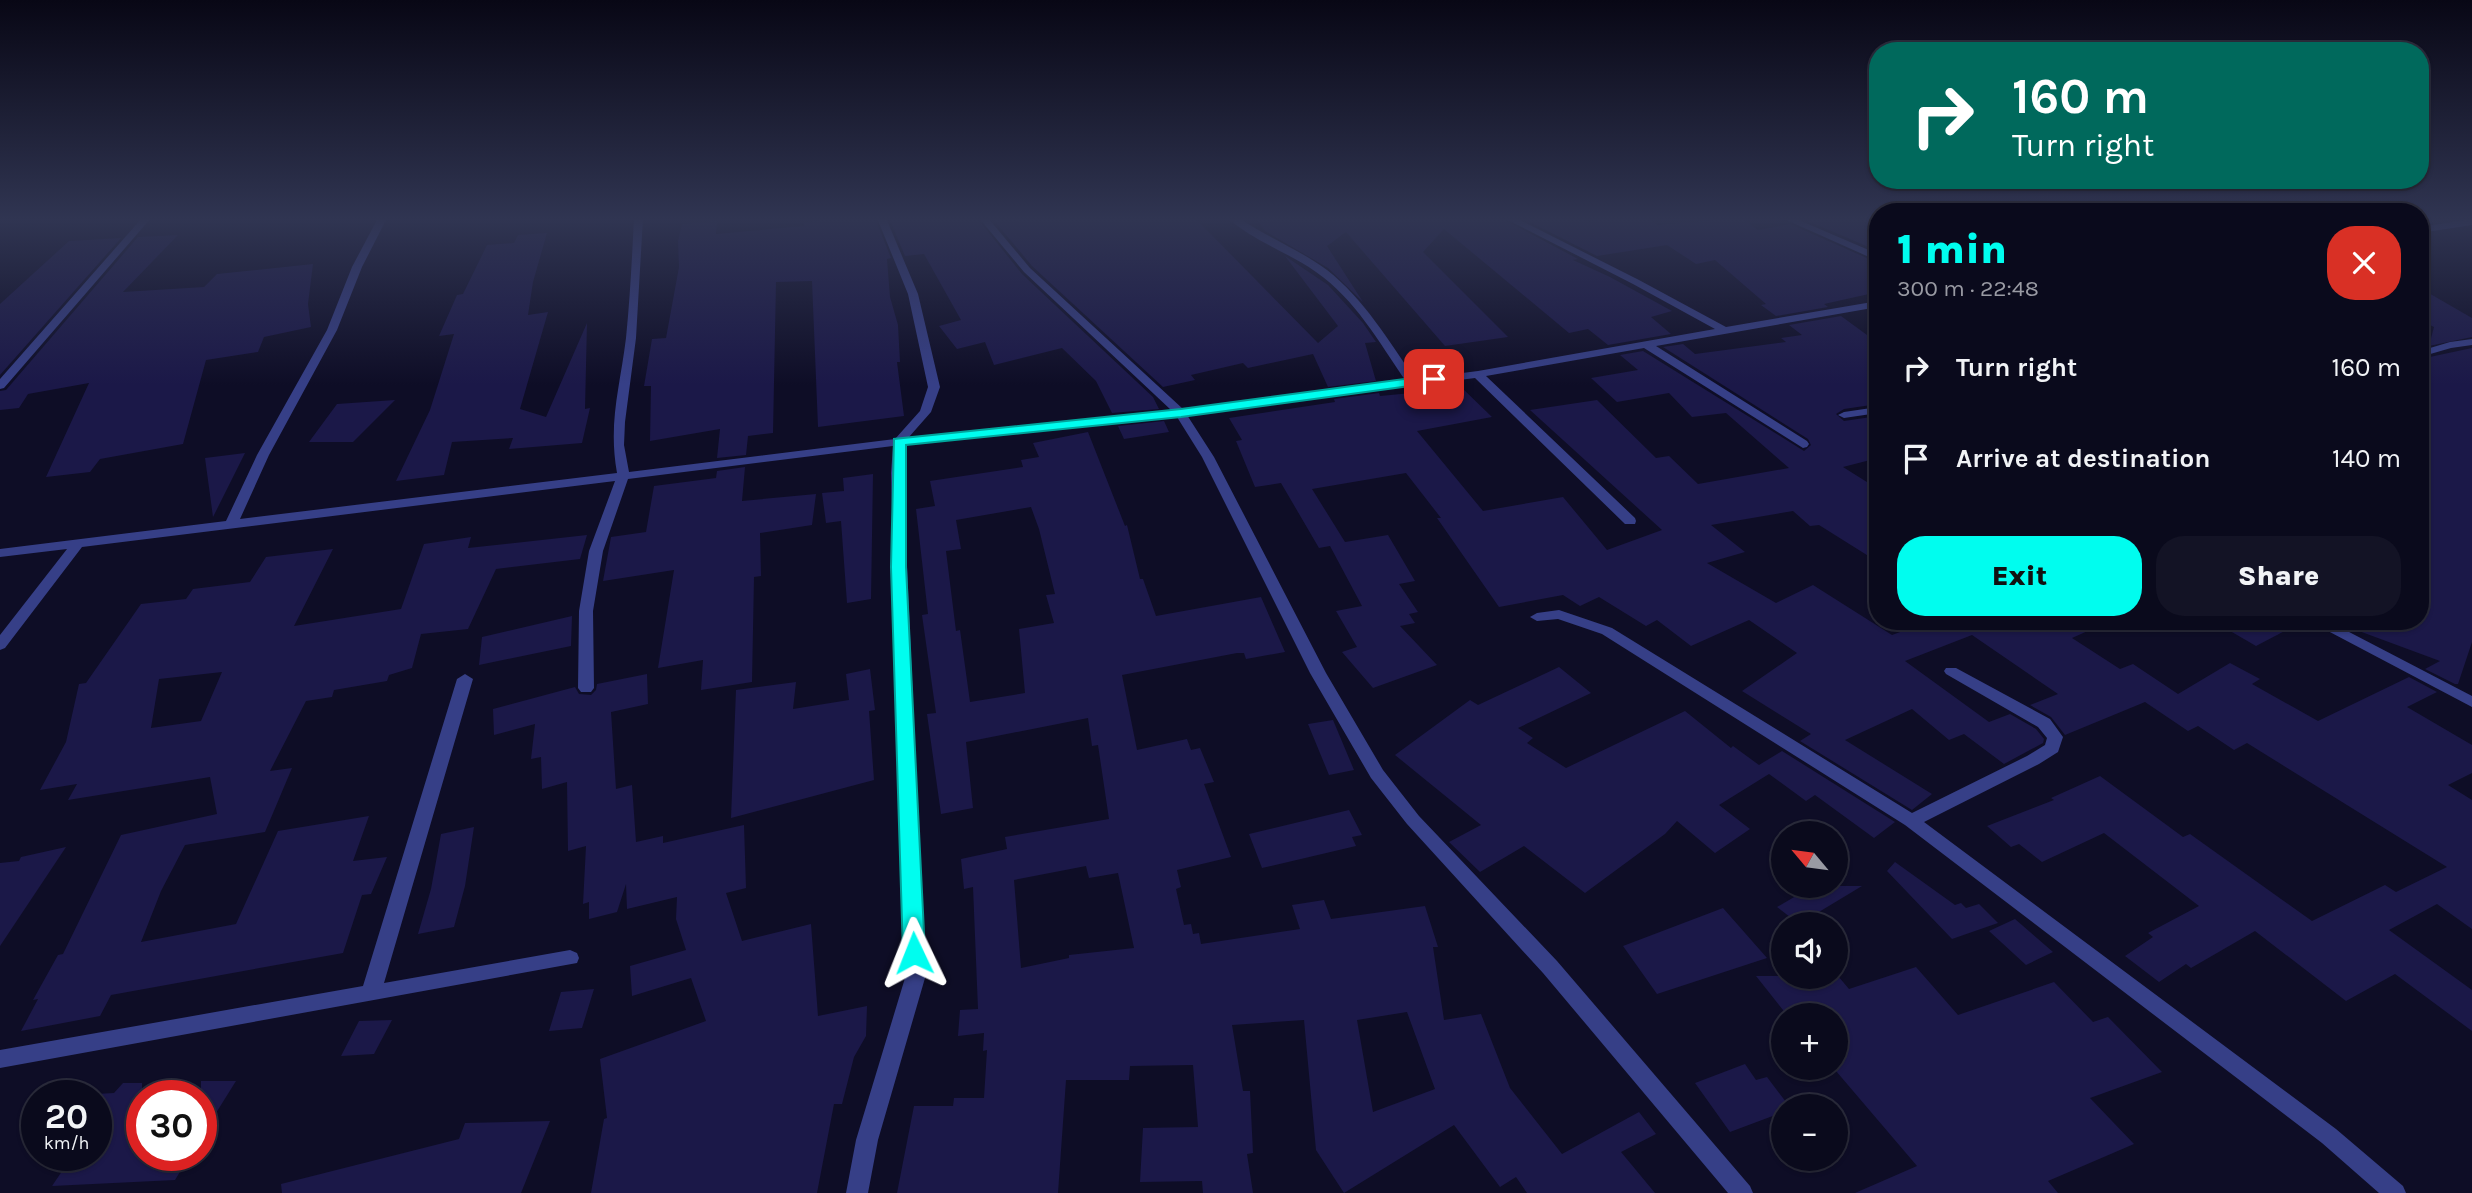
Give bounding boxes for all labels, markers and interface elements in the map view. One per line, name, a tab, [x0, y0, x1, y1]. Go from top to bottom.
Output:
text: 160 m	[2012, 68, 2149, 125]
icon: right	[1897, 70, 1988, 161]
text: Turn right	[2012, 127, 2154, 164]
text: 1 min	[1897, 224, 2007, 274]
button: close	[2327, 226, 2401, 300]
text: 300 m · 22:48	[1897, 275, 2039, 302]
pin	[1404, 349, 1464, 409]
icon: right	[1897, 349, 1935, 387]
text: Turn right	[1956, 352, 2077, 383]
text: 160 m	[2332, 352, 2401, 383]
icon: arrive	[1415, 360, 1453, 398]
icon: arrive	[1897, 440, 1935, 478]
text: Arrive at destination	[1956, 443, 2210, 474]
text: 140 m	[2332, 443, 2401, 474]
button: Exit	[1897, 536, 2142, 616]
button: Share	[2156, 536, 2401, 616]
north arrow	[1771, 821, 1848, 898]
map controls	[1771, 821, 1848, 1171]
button: sound	[1771, 912, 1848, 989]
position arrow	[877, 916, 951, 990]
button: +	[1771, 1003, 1848, 1080]
speed limit sign: 30	[126, 1080, 217, 1171]
button: −	[1771, 1094, 1848, 1171]
text: 20	[45, 1096, 88, 1137]
text: km/h	[44, 1132, 89, 1154]

